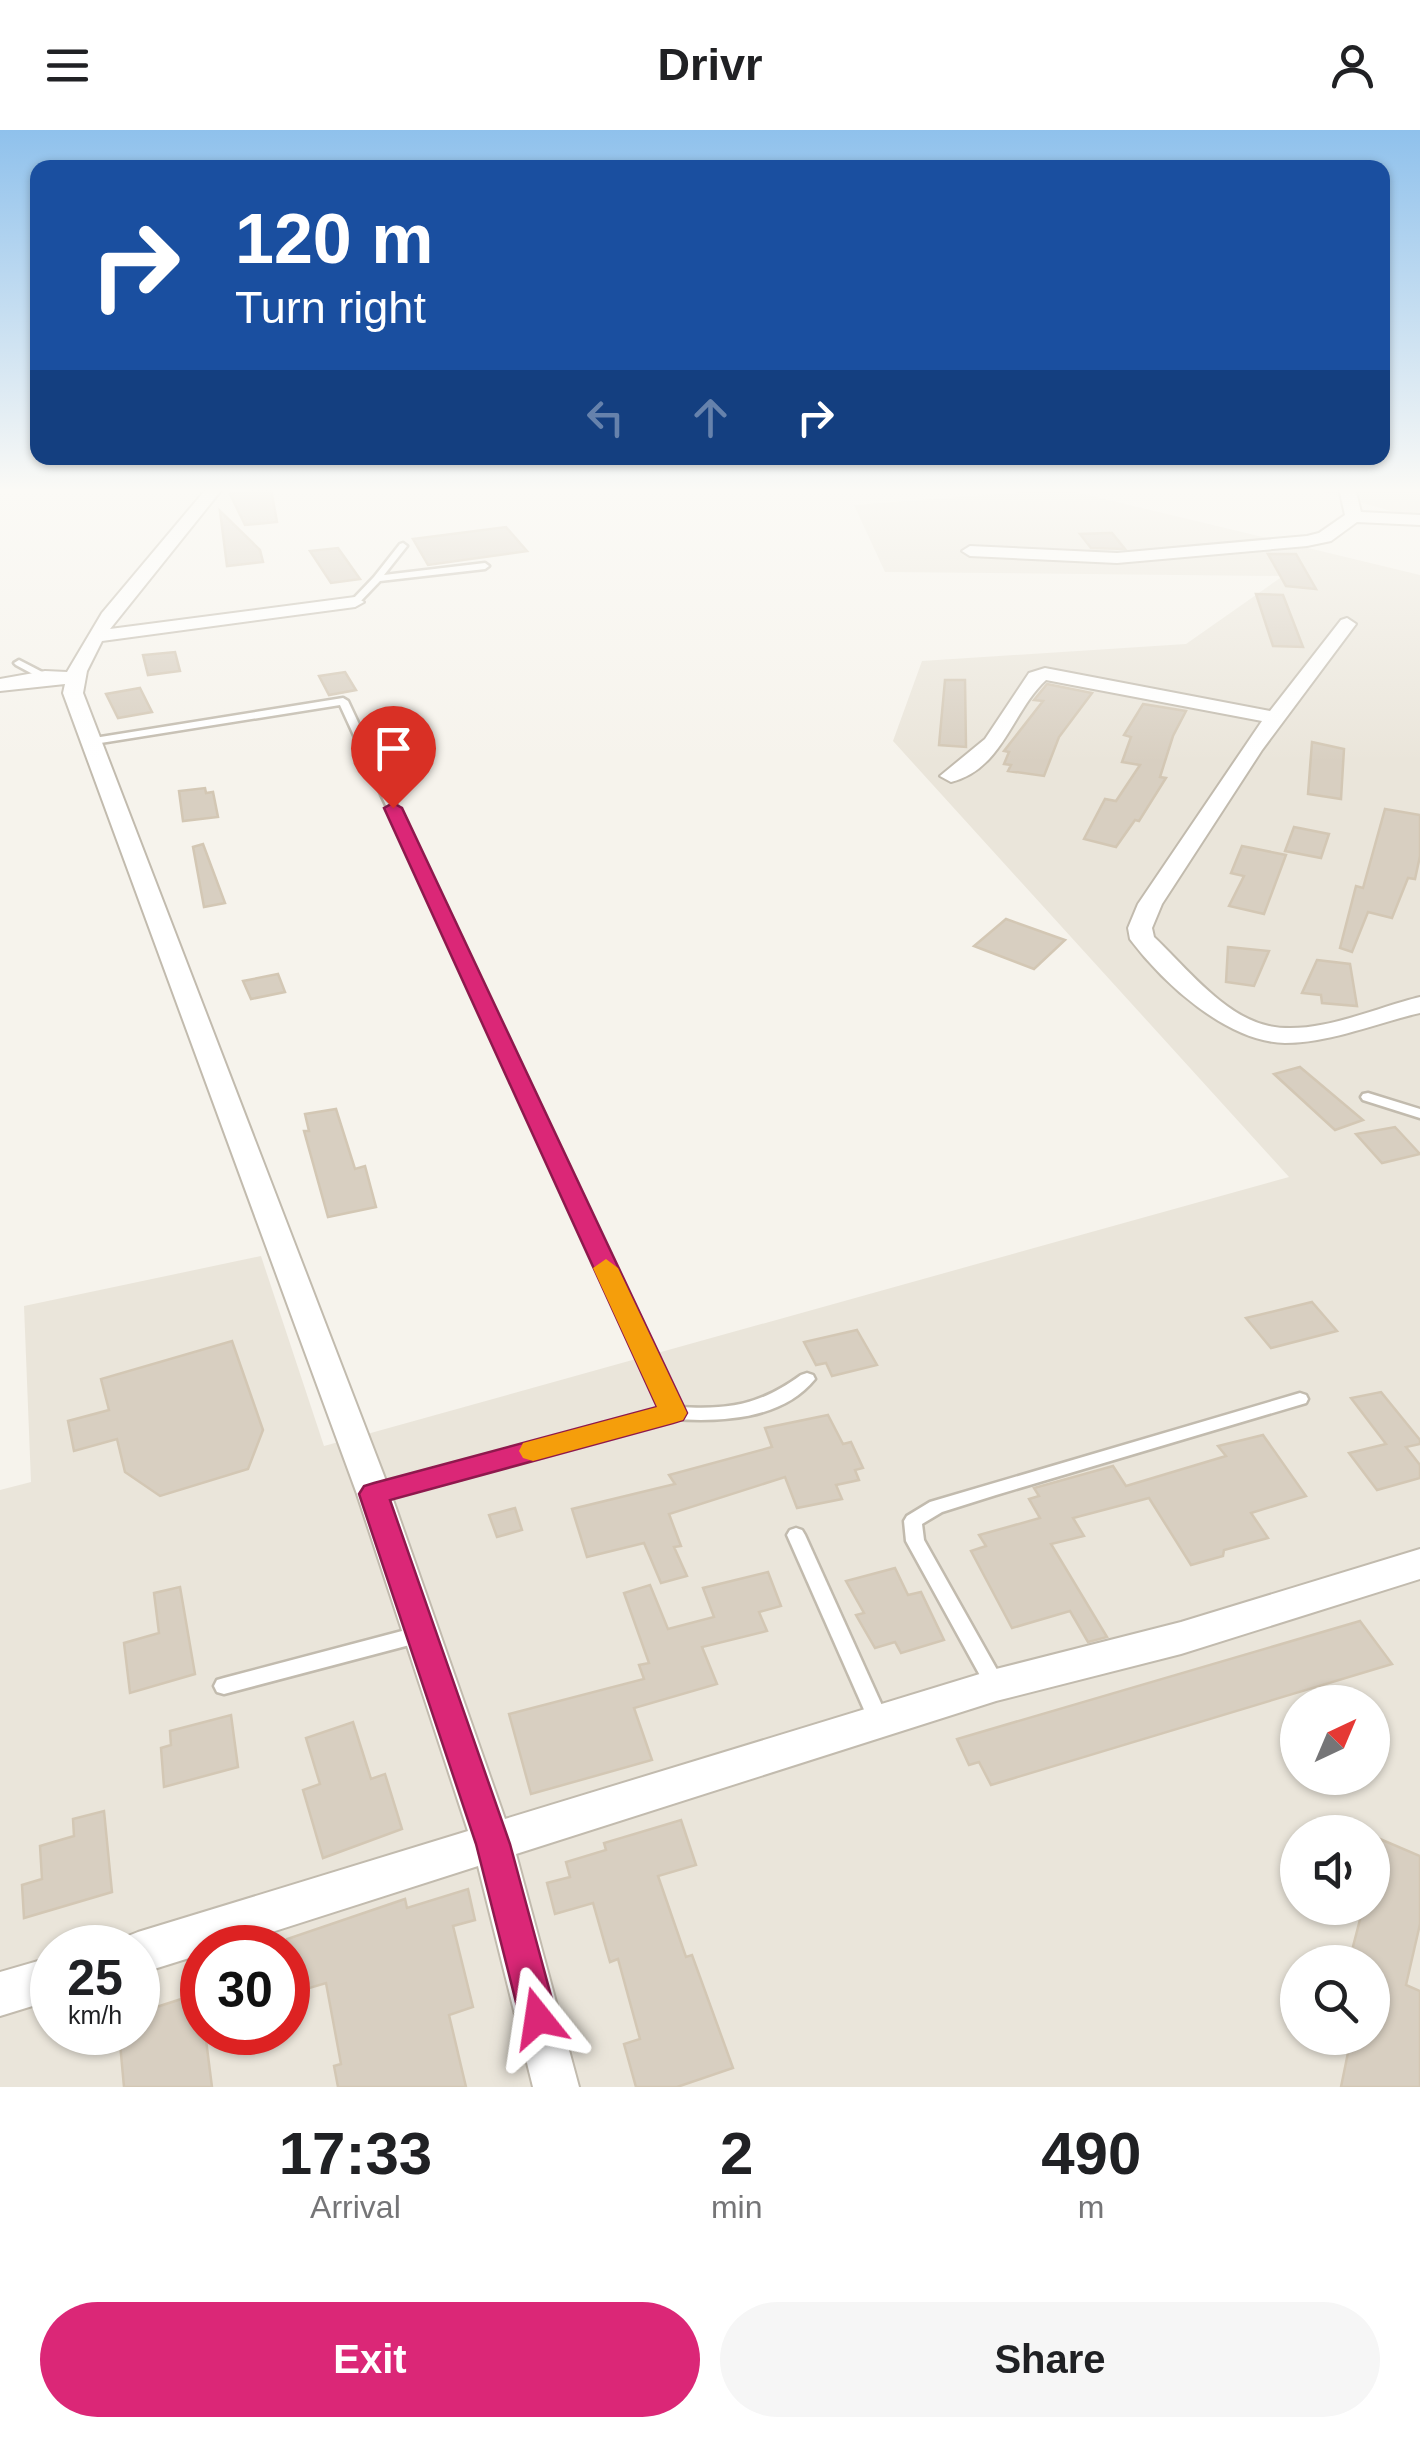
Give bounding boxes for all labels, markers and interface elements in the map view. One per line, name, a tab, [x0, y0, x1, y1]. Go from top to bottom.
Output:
icon: menu	[40, 38, 95, 93]
icon: person	[1325, 38, 1380, 93]
text: Drivr	[657, 39, 763, 90]
icon: right	[70, 200, 200, 330]
text: 120 m	[235, 200, 433, 278]
text: Turn right	[235, 282, 426, 333]
icon: left	[578, 390, 633, 445]
icon: ahead	[683, 390, 738, 445]
icon: right	[788, 390, 843, 445]
pin	[351, 706, 436, 809]
icon: arrive	[366, 721, 421, 776]
north arrow	[1280, 1685, 1390, 1795]
map controls	[1280, 1685, 1390, 2055]
button: sound	[1280, 1815, 1390, 1925]
speed limit sign: 30	[180, 1925, 310, 2055]
button: search	[1280, 1945, 1390, 2055]
text: 25	[67, 1950, 123, 2006]
position arrow	[486, 1966, 590, 2070]
text: km/h	[68, 2001, 122, 2029]
text: 17:33	[279, 2120, 432, 2187]
text: 2	[720, 2120, 753, 2187]
text: 490	[1041, 2120, 1141, 2187]
text: Arrival	[310, 2189, 401, 2225]
text: min	[711, 2189, 762, 2225]
text: m	[1078, 2189, 1105, 2225]
button: Exit	[40, 2302, 700, 2417]
button: Share	[720, 2302, 1380, 2417]

